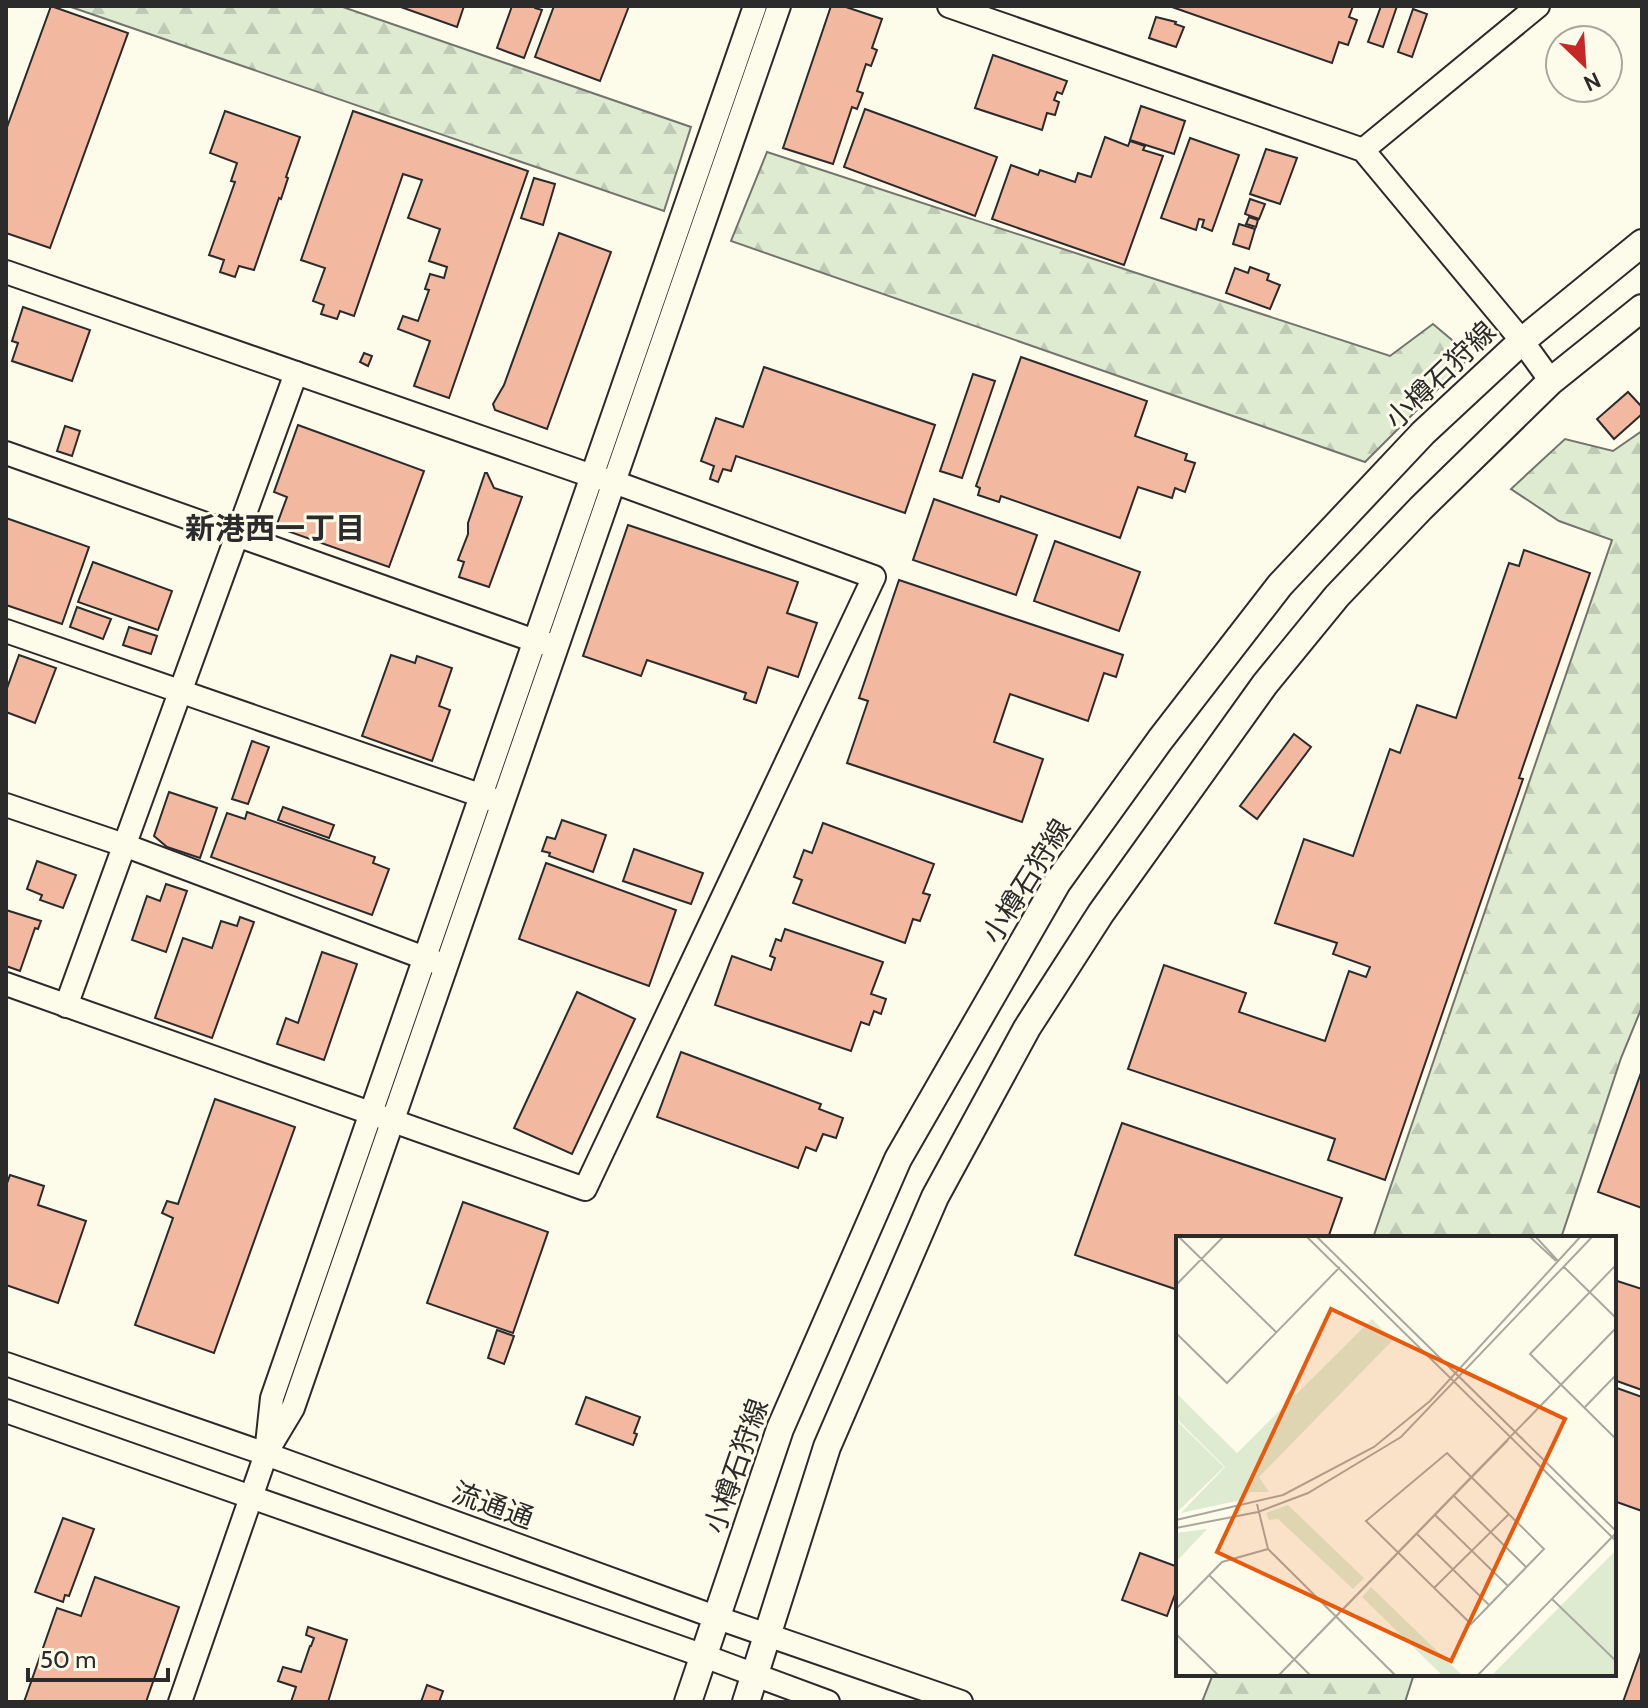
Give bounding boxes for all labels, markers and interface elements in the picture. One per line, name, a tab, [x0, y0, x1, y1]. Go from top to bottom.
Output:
north arrow	[1544, 24, 1624, 104]
text: N	[1579, 66, 1605, 97]
street label: 小樽石狩線	[1378, 314, 1502, 436]
district label: 新港西一丁目	[185, 510, 365, 547]
street label: 小樽石狩線	[974, 813, 1078, 949]
inset map	[1176, 1236, 1616, 1676]
street label: 小樽石狩線	[697, 1394, 775, 1538]
street label: 流通通	[448, 1475, 538, 1535]
scale bar	[28, 1632, 168, 1682]
text: 50 m	[40, 1645, 96, 1674]

